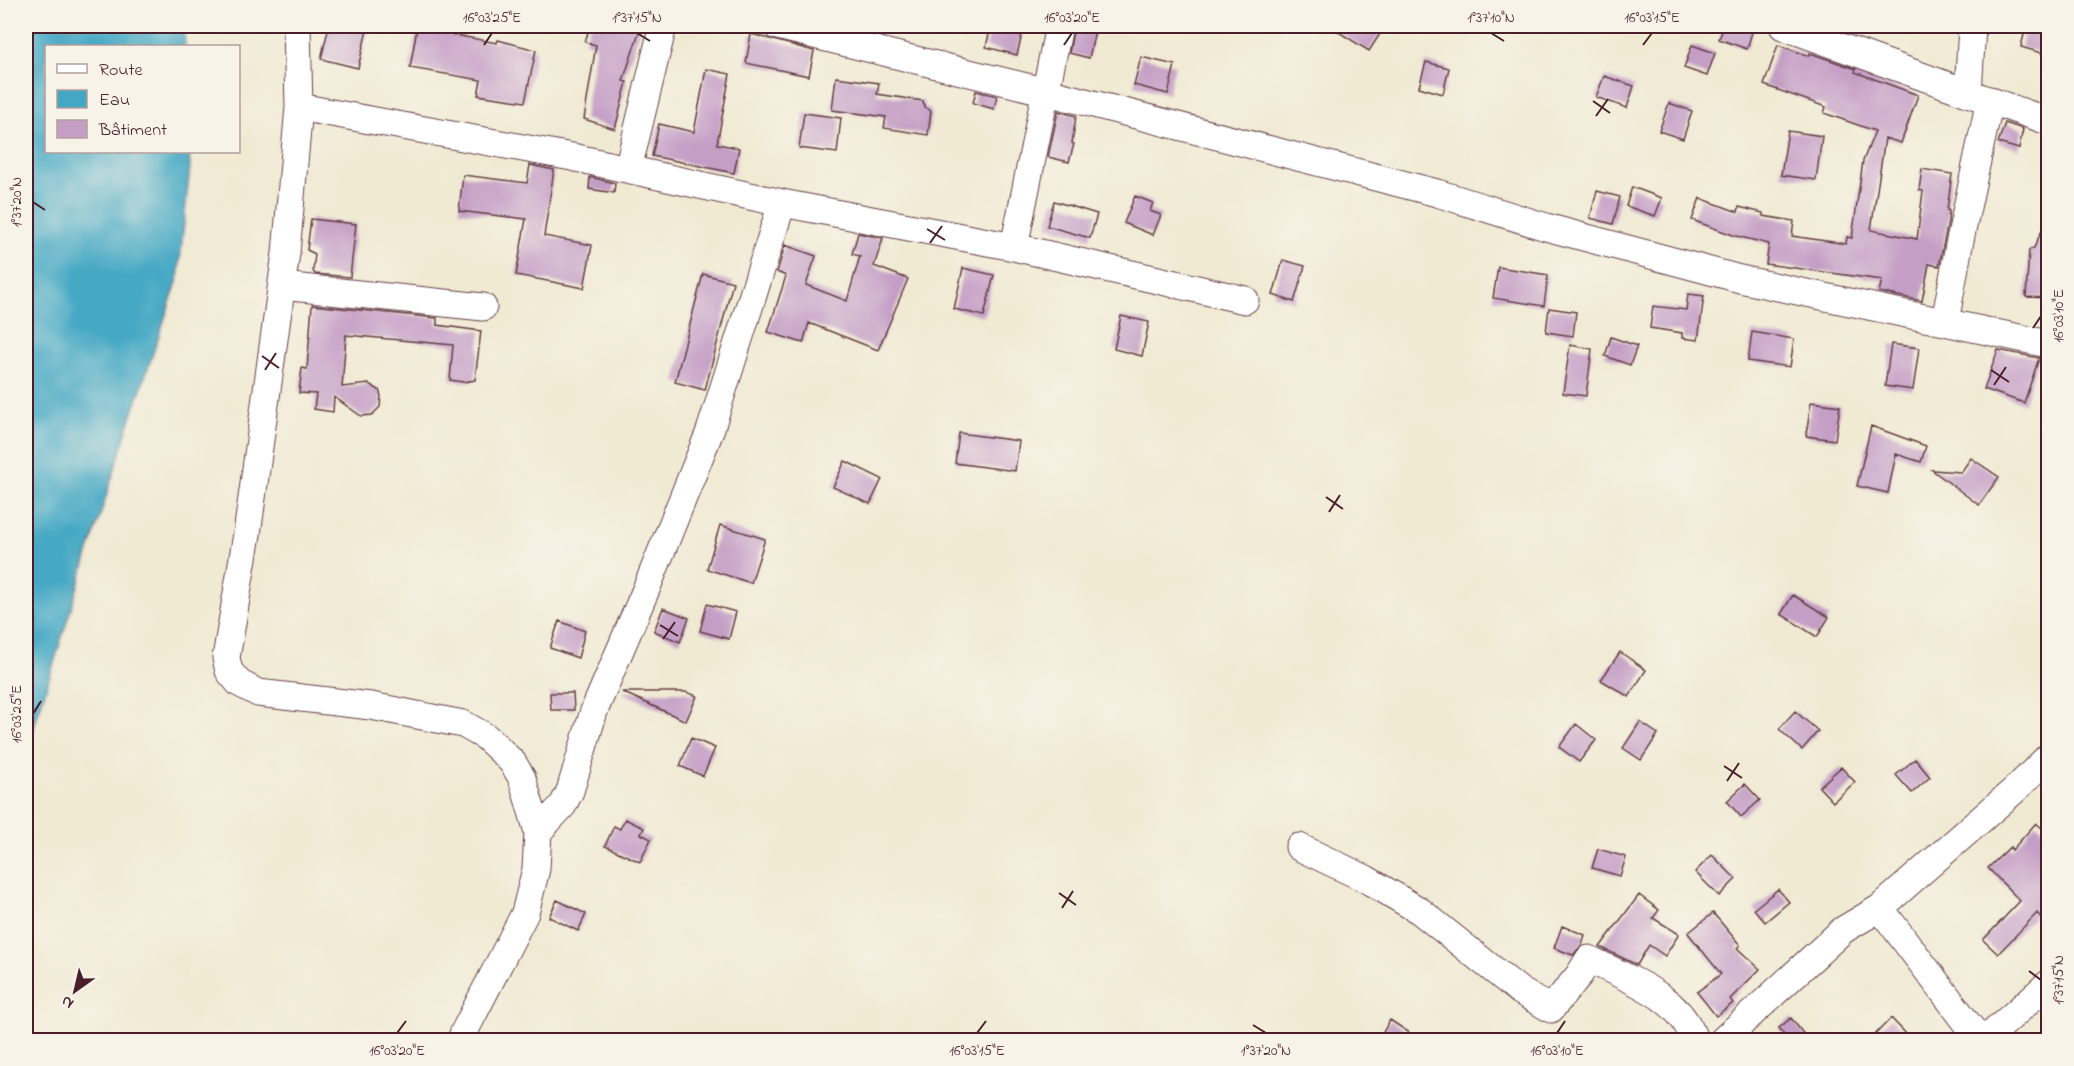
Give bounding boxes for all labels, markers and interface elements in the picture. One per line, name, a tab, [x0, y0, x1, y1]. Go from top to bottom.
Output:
text: 16°03'25"E	[463, 7, 521, 29]
text: 1°37'15"N	[612, 7, 662, 29]
text: 16°03'20"E	[1044, 7, 1100, 29]
text: 1°37'10"N	[1467, 7, 1515, 29]
text: 16°03'15"E	[1624, 7, 1680, 29]
legend	[45, 45, 240, 153]
text: Route	[99, 58, 144, 84]
text: Eau	[99, 88, 130, 114]
text: Bâtiment	[98, 118, 167, 144]
text: 1°37'20"N	[6, 177, 28, 227]
text: 16°03'10"E	[2048, 289, 2070, 343]
text: 16°03'25"E	[6, 685, 28, 743]
text: 1°37'15"N	[2048, 955, 2070, 1005]
north arrow	[45, 961, 105, 1021]
text: N	[56, 989, 79, 1015]
text: 16°03'20"E	[369, 1040, 425, 1062]
text: 16°03'15"E	[949, 1040, 1005, 1062]
text: 1°37'20"N	[1241, 1040, 1291, 1062]
text: 16°03'10"E	[1530, 1040, 1584, 1062]

